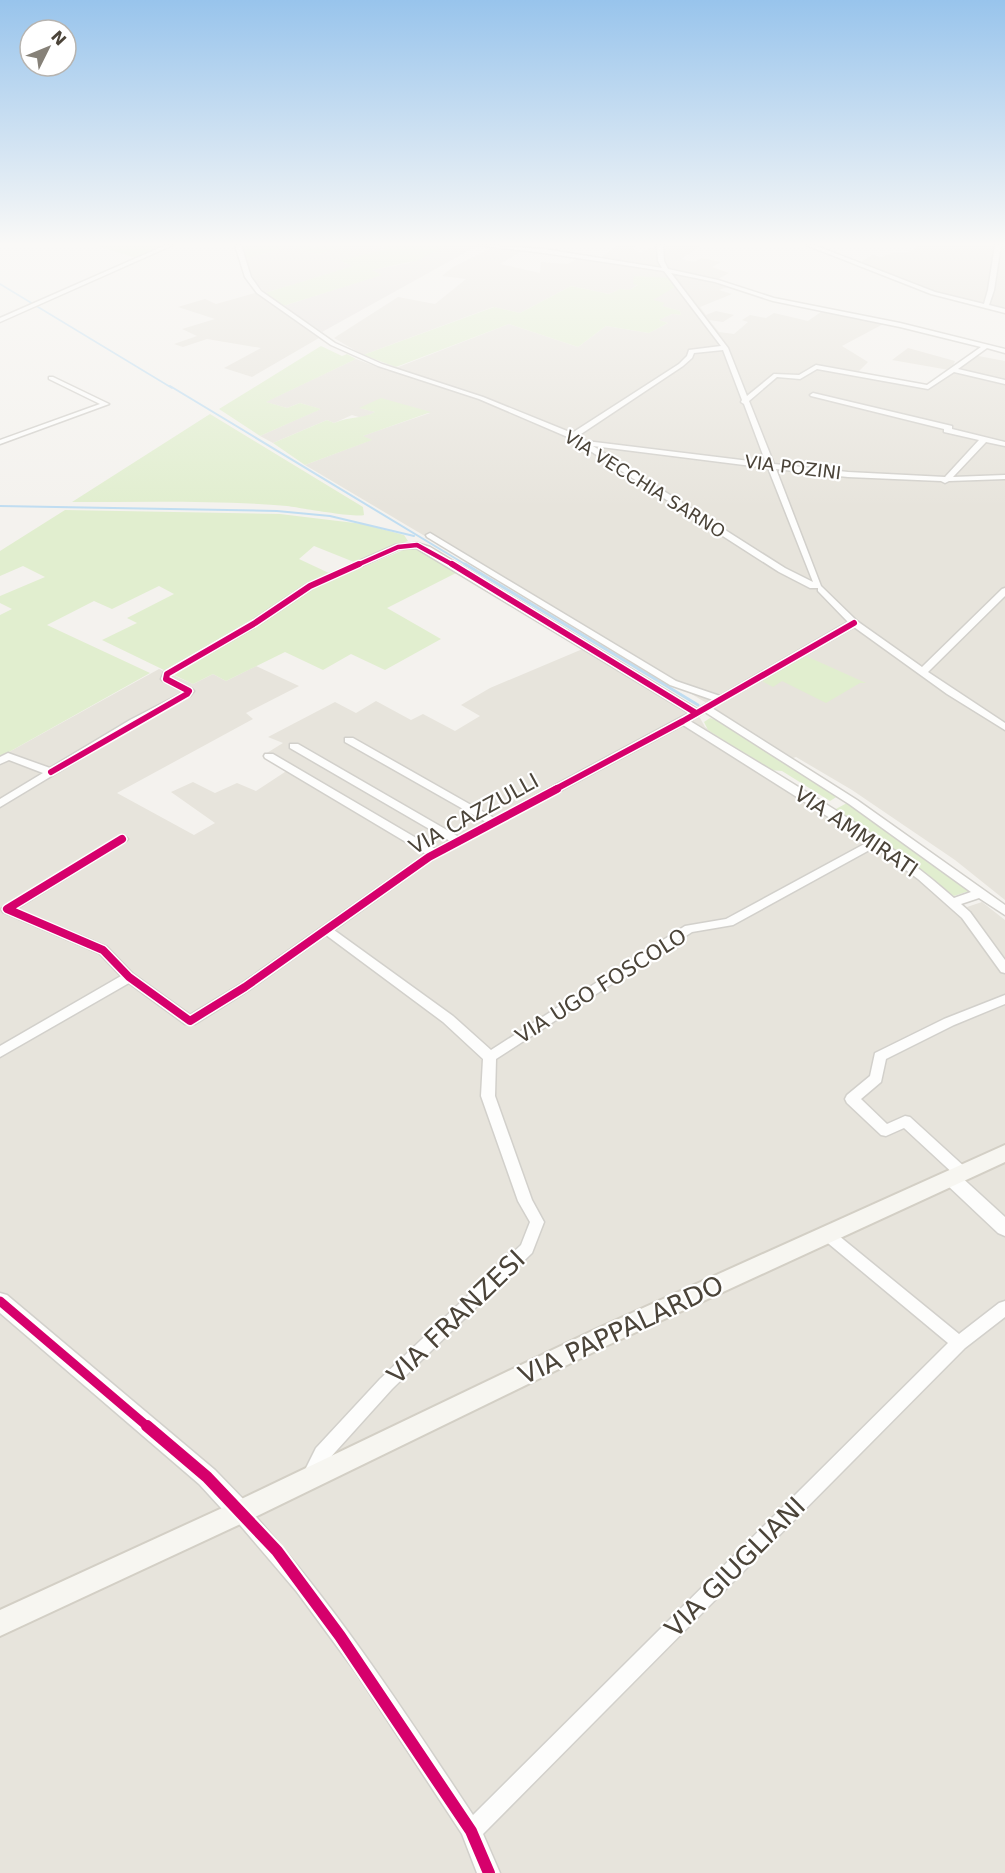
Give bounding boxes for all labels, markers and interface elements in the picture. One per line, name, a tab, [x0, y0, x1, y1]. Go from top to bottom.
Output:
north arrow	[18, 18, 78, 78]
text: N	[47, 27, 70, 49]
street label: VIA VECCHIA SARNO	[561, 426, 729, 542]
street label: VIA POZINI	[744, 451, 842, 483]
street label: VIA CAZZULLI	[405, 769, 543, 859]
street label: VIA AMMIRATI	[790, 782, 922, 882]
street label: VIA UGO FOSCOLO	[511, 924, 691, 1048]
street label: VIA FRANZESI	[381, 1244, 531, 1390]
street label: VIA PAPPALARDO	[514, 1269, 728, 1391]
street label: VIA GIUGLIANI	[659, 1491, 811, 1643]

